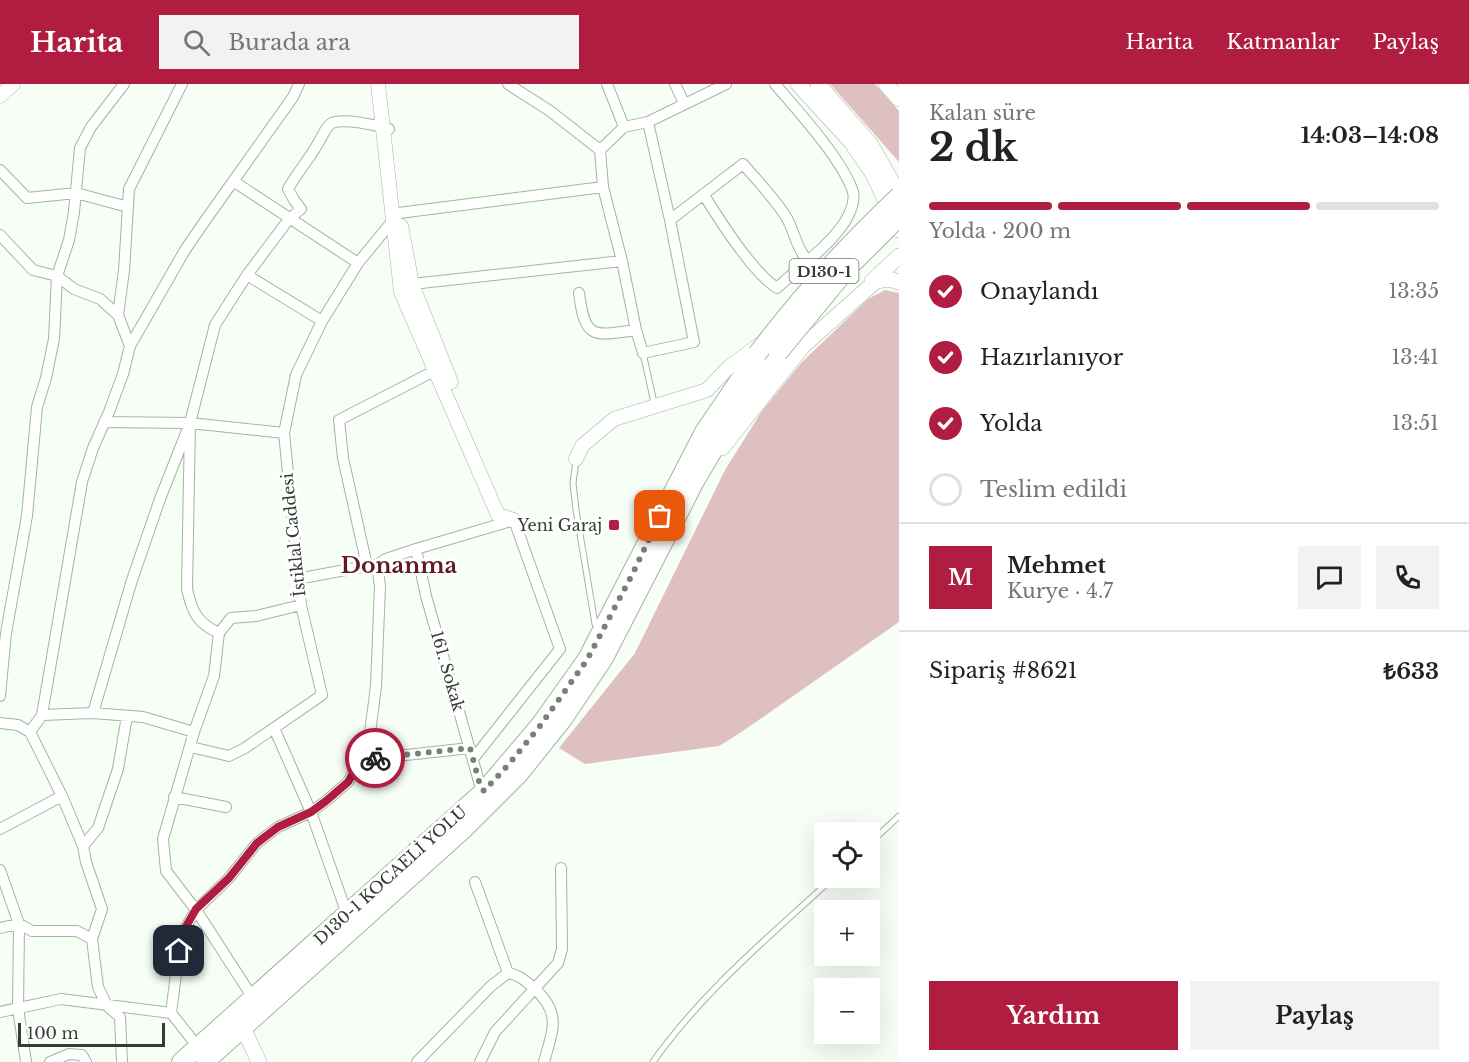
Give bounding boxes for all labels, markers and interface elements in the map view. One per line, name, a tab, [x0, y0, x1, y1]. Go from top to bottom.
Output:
search box	[159, 15, 579, 69]
text: Harita	[30, 25, 123, 60]
icon: search	[180, 26, 213, 59]
text: Burada ara	[228, 29, 351, 56]
text: Harita	[1126, 29, 1193, 55]
text: Katmanlar	[1226, 29, 1339, 55]
text: Paylaş	[1372, 29, 1439, 55]
text: Kalan süre	[929, 101, 1036, 125]
text: 14:03–14:08	[1301, 122, 1439, 149]
text: 2 dk	[929, 123, 1018, 172]
text: Yolda · 200 m	[929, 219, 1071, 243]
road number: D130-1	[790, 259, 858, 283]
icon: check	[929, 275, 962, 308]
text: Onaylandı	[980, 278, 1098, 305]
text: 13:35	[1388, 279, 1439, 303]
icon: check	[929, 341, 962, 374]
text: Hazırlanıyor	[980, 344, 1123, 371]
text: 13:41	[1391, 345, 1439, 369]
icon: check	[929, 407, 962, 440]
text: Yolda	[980, 410, 1042, 437]
text: 13:51	[1392, 411, 1439, 435]
street label: İstiklal Caddesi	[277, 472, 309, 598]
text: Teslim edildi	[980, 476, 1127, 503]
pin	[634, 490, 685, 541]
icon: bag	[643, 499, 676, 532]
place label: Yeni Garaj	[516, 515, 602, 535]
marker: Yeni Garaj	[607, 518, 621, 532]
button: chat	[1298, 546, 1361, 609]
button: phone	[1376, 546, 1439, 609]
district label: Donanma	[341, 552, 458, 579]
text: Mehmet	[1007, 552, 1106, 579]
text: M	[948, 564, 973, 591]
text: Kurye · 4.7	[1007, 579, 1113, 603]
street label: 161. Sokak	[427, 628, 469, 714]
text: Sipariş #8621	[929, 657, 1078, 684]
text: ₺633	[1384, 658, 1439, 685]
courier	[345, 728, 405, 788]
icon: bike	[359, 742, 392, 775]
street label: D130-1 KOCAELİ YOLU	[309, 801, 471, 949]
map controls	[814, 822, 880, 1044]
button: locate	[814, 822, 880, 888]
button: +	[814, 900, 880, 966]
pin	[153, 925, 204, 976]
icon: home	[162, 934, 195, 967]
button: −	[814, 978, 880, 1044]
button: Yardım	[929, 981, 1178, 1050]
button: Paylaş	[1190, 981, 1439, 1050]
scale bar	[18, 1020, 165, 1048]
text: 100 m	[27, 1023, 79, 1043]

